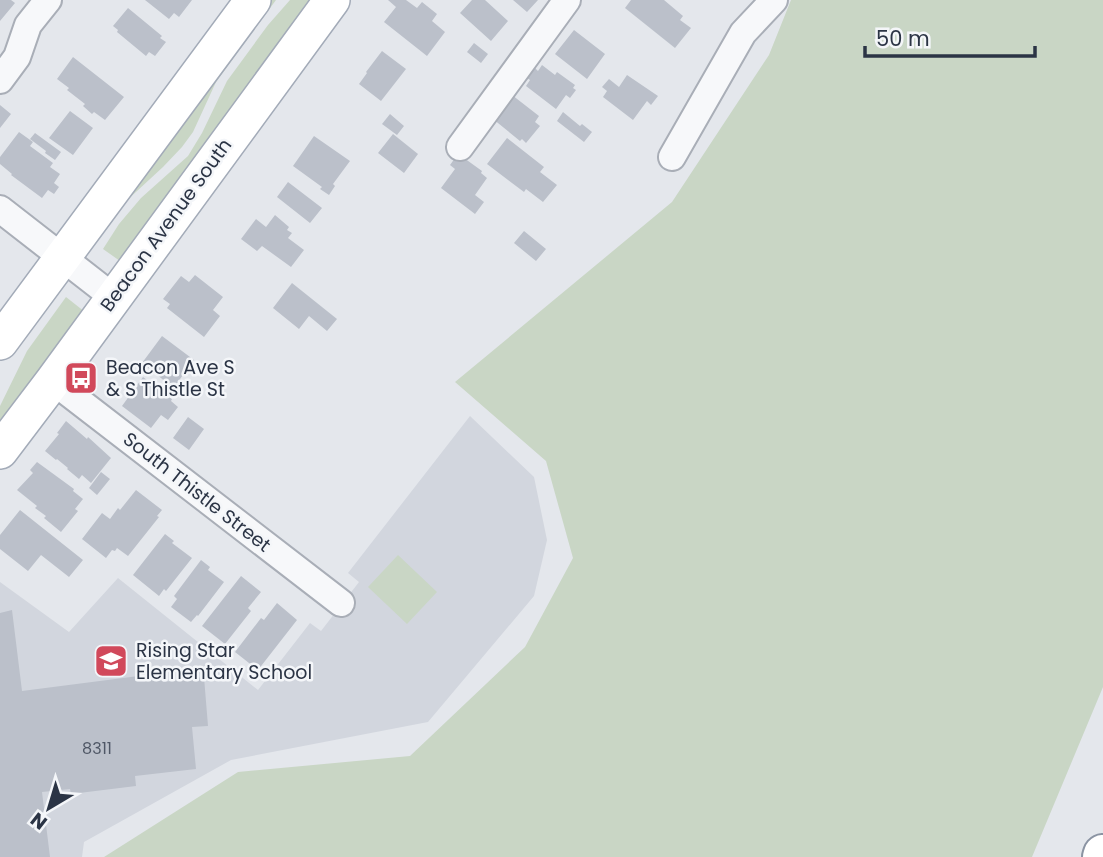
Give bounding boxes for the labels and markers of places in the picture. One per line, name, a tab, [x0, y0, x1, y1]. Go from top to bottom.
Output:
place label: Beacon Ave S & S Thistle St	[106, 354, 235, 403]
bus stop icon: Beacon Ave S & S Thistle St	[62, 359, 100, 397]
place label: Rising Star Elementary School	[136, 637, 312, 686]
school or university icon: Rising Star Elementary School	[92, 642, 130, 680]

